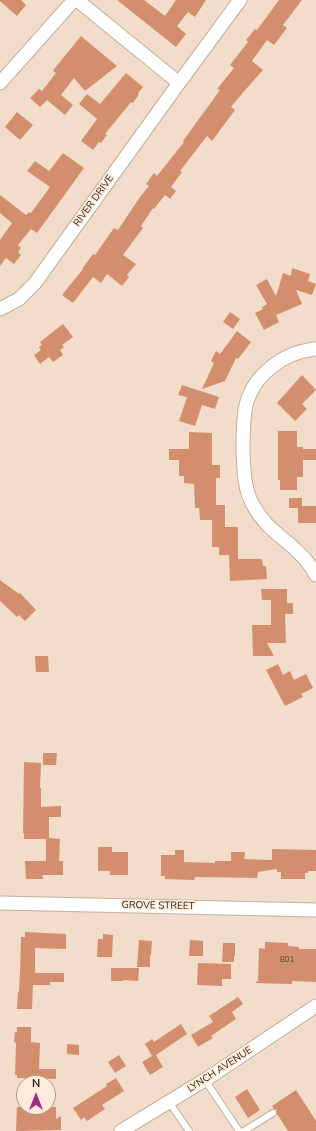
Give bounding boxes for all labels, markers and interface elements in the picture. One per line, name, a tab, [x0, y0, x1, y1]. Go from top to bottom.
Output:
street label: RIVER DRIVE	[71, 173, 117, 229]
street label: GROVE STREET	[121, 899, 195, 913]
house number: 801	[280, 955, 294, 965]
street label: LYNCH AVENUE	[185, 1045, 255, 1095]
north arrow	[16, 1075, 56, 1115]
text: N	[32, 1076, 40, 1091]

